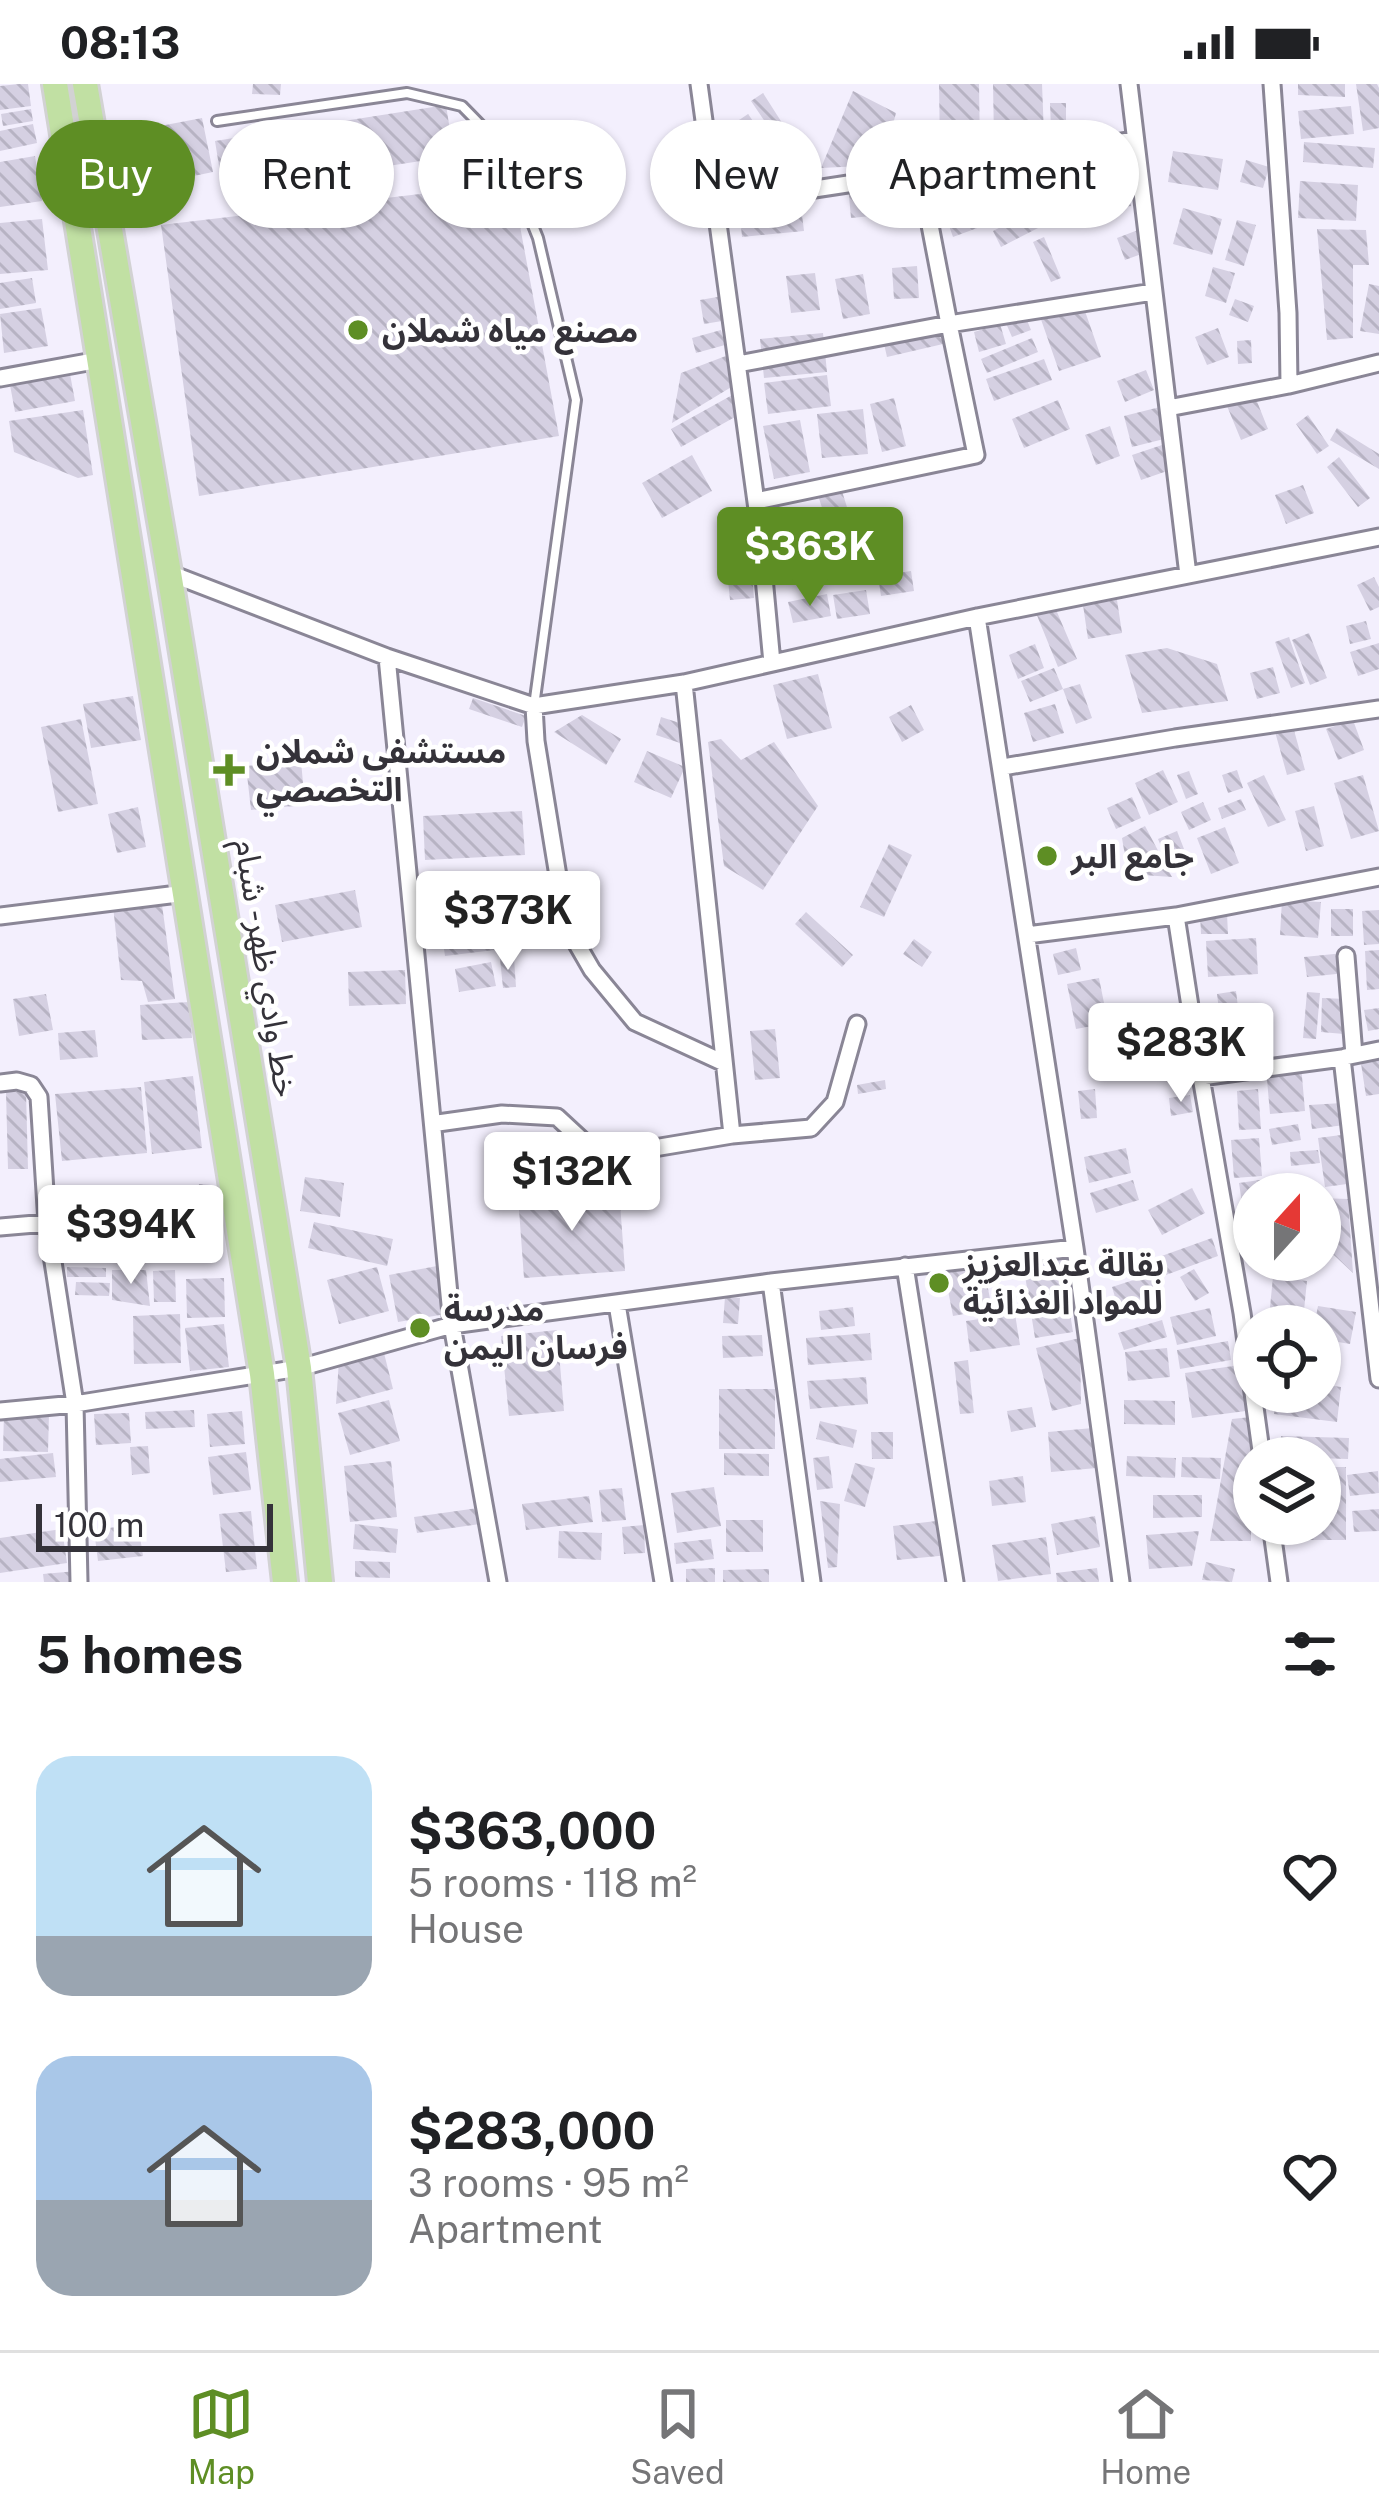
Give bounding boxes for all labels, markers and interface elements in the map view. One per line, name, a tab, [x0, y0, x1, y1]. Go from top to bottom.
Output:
text: 08:13	[60, 16, 180, 69]
chip: Buy	[36, 120, 195, 228]
chip: Rent	[219, 120, 394, 228]
chip: Filters	[418, 120, 626, 228]
chip: New	[650, 120, 822, 228]
chip: Apartment	[846, 120, 1139, 228]
place label: مصنع مياه شملان	[382, 311, 638, 355]
marker: مصنع مياه شملان	[345, 317, 371, 343]
pin: $363K	[726, 507, 894, 609]
text: $363K	[744, 523, 876, 569]
place label: مستشفى شملان التخصصي	[256, 732, 506, 817]
marker: مستشفى شملان التخصصي	[213, 754, 245, 786]
street label: خط وادي ظهر - شبام	[221, 836, 306, 1101]
place label: جامع البر	[1069, 837, 1194, 881]
marker: جامع البر	[1034, 843, 1060, 869]
pin: $373K	[424, 871, 592, 973]
text: $373K	[443, 887, 573, 933]
pin: $283K	[1097, 1003, 1265, 1105]
text: $283K	[1115, 1019, 1247, 1065]
pin: $132K	[488, 1132, 656, 1234]
text: $132K	[511, 1148, 633, 1194]
north arrow	[1233, 1173, 1341, 1281]
map controls	[1233, 1173, 1341, 1545]
pin: $394K	[47, 1185, 215, 1287]
text: $394K	[65, 1201, 197, 1247]
place label: بقالة عبدالعزيز للمواد الغذائية	[961, 1245, 1164, 1322]
marker: بقالة عبدالعزيز للمواد الغذائية	[926, 1270, 952, 1296]
place label: مدرسة فرسان اليمن	[444, 1290, 628, 1367]
button: locate	[1233, 1305, 1341, 1413]
marker: مدرسة فرسان اليمن	[407, 1315, 433, 1341]
button: layers	[1233, 1437, 1341, 1545]
scale bar	[36, 1498, 273, 1551]
text: 100 m	[54, 1506, 144, 1544]
icon: filters	[1277, 1621, 1343, 1687]
text: 5 homes	[36, 1625, 243, 1684]
text: $363,000	[408, 1801, 656, 1860]
icon: home	[132, 1804, 276, 1948]
icon: heart	[1277, 1843, 1343, 1909]
text: 5 rooms · 118 m²	[408, 1860, 697, 1906]
text: House	[408, 1906, 524, 1952]
text: $283,000	[408, 2101, 656, 2160]
icon: home	[132, 2104, 276, 2248]
icon: heart	[1277, 2143, 1343, 2209]
text: 3 rooms · 95 m²	[408, 2160, 689, 2206]
text: Apartment	[408, 2206, 603, 2252]
tab: Map	[188, 2381, 255, 2491]
tab: Saved	[630, 2381, 725, 2491]
tab: Home	[1100, 2381, 1191, 2491]

